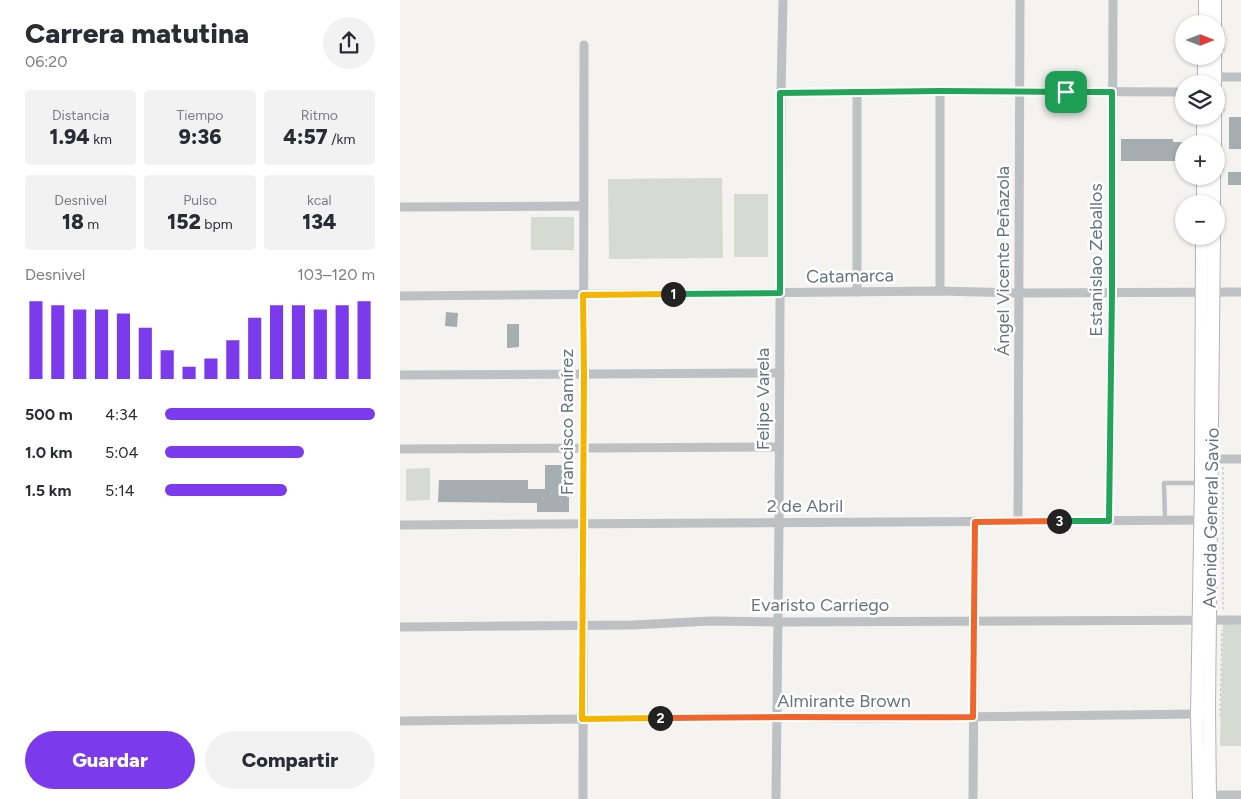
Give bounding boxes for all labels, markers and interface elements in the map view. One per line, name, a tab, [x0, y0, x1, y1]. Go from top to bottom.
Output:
north arrow	[1175, 15, 1225, 65]
map controls	[1175, 15, 1225, 245]
text: Carrera matutina	[25, 16, 249, 50]
button: share	[323, 17, 375, 69]
text: 06:20	[25, 52, 68, 71]
pin	[1045, 71, 1087, 113]
button: layers	[1175, 75, 1225, 125]
icon: arrive	[1052, 78, 1080, 106]
text: Distancia	[52, 107, 109, 124]
text: Tiempo	[177, 107, 223, 124]
text: Ritmo	[301, 107, 338, 124]
text: 1.94	[49, 124, 90, 149]
text: 9:36	[178, 124, 222, 149]
text: 4:57	[283, 124, 328, 149]
text: km	[90, 131, 112, 148]
text: /km	[328, 131, 355, 148]
button: +	[1175, 135, 1225, 185]
street label: Ángel Vicente Peñazola	[992, 166, 1014, 356]
street label: Estanislao Zeballos	[1085, 183, 1107, 337]
text: Desnivel	[54, 192, 107, 209]
text: Pulso	[183, 192, 217, 209]
text: kcal	[307, 192, 332, 209]
button: −	[1175, 195, 1225, 245]
text: 18	[62, 209, 84, 234]
text: 152	[167, 209, 201, 234]
text: 134	[302, 209, 336, 234]
text: m	[84, 216, 99, 233]
text: bpm	[201, 216, 233, 233]
street label: Catamarca	[806, 264, 894, 288]
text: Desnivel	[25, 265, 85, 284]
text: 103–120 m	[297, 265, 375, 284]
pin: 1	[660, 282, 686, 306]
text: 1	[671, 286, 676, 303]
street label: Felipe Varela	[752, 348, 774, 450]
street label: Francisco Ramírez	[556, 349, 578, 495]
text: 500 m	[25, 405, 73, 424]
text: 4:34	[105, 405, 138, 424]
street label: Avenida General Savio	[1198, 428, 1224, 608]
text: 1.0 km	[25, 443, 72, 462]
text: 5:04	[105, 443, 138, 462]
text: 1.5 km	[25, 481, 71, 500]
text: 5:14	[105, 481, 135, 500]
street label: 2 de Abril	[767, 495, 843, 517]
pin: 3	[1046, 508, 1072, 534]
text: 3	[1056, 513, 1063, 530]
street label: Evaristo Carriego	[751, 594, 889, 616]
street label: Almirante Brown	[777, 690, 911, 712]
pin: 2	[648, 706, 672, 730]
text: 2	[656, 710, 665, 727]
button: Guardar	[25, 731, 195, 789]
button: Compartir	[205, 731, 375, 789]

